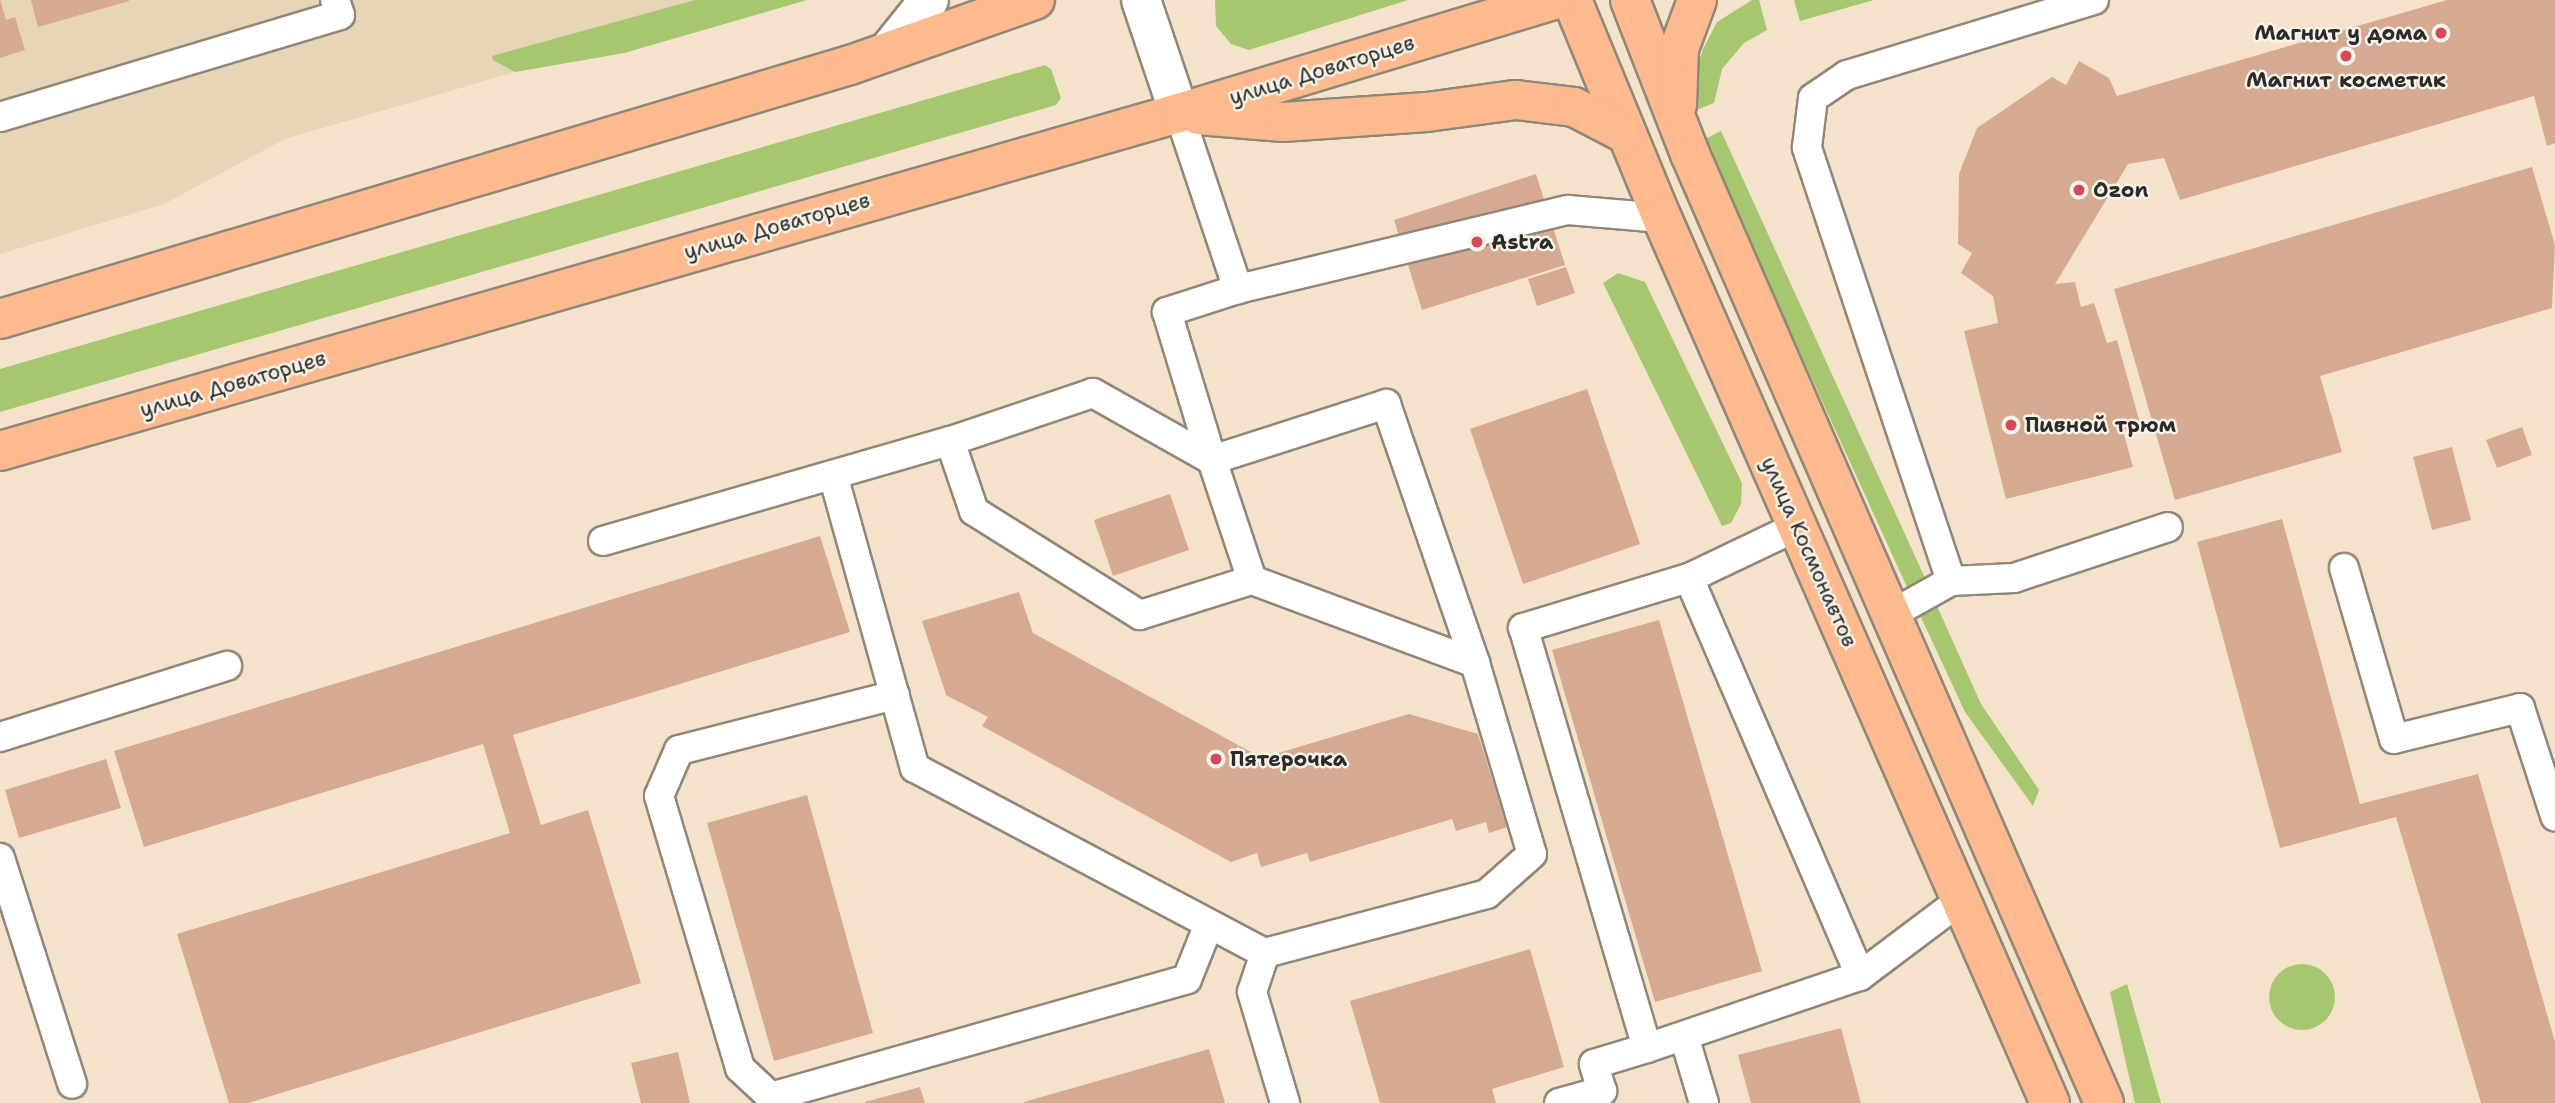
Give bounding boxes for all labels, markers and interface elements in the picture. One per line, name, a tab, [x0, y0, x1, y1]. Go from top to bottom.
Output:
place label: Магнит у дома	[2254, 20, 2427, 46]
marker: Магнит у дома	[2433, 25, 2449, 41]
street label: улица Доваторцев	[1226, 30, 1418, 110]
marker: Магнит косметик	[2338, 48, 2354, 64]
place label: Магнит косметик	[2246, 67, 2446, 93]
place label: Ozon	[2093, 177, 2148, 203]
marker: Ozon	[2071, 182, 2087, 198]
street label: улица Доваторцев	[681, 187, 873, 265]
place label: Astra	[1491, 229, 1553, 255]
marker: Astra	[1469, 234, 1485, 250]
street label: улица Доваторцев	[137, 345, 329, 423]
place label: Пивной трюм	[2025, 412, 2176, 438]
marker: Пивной трюм	[2003, 417, 2019, 433]
street label: улица Космонавтов	[1756, 453, 1862, 651]
place label: Пятерочка	[1230, 746, 1347, 772]
marker: Пятерочка	[1208, 751, 1224, 767]

